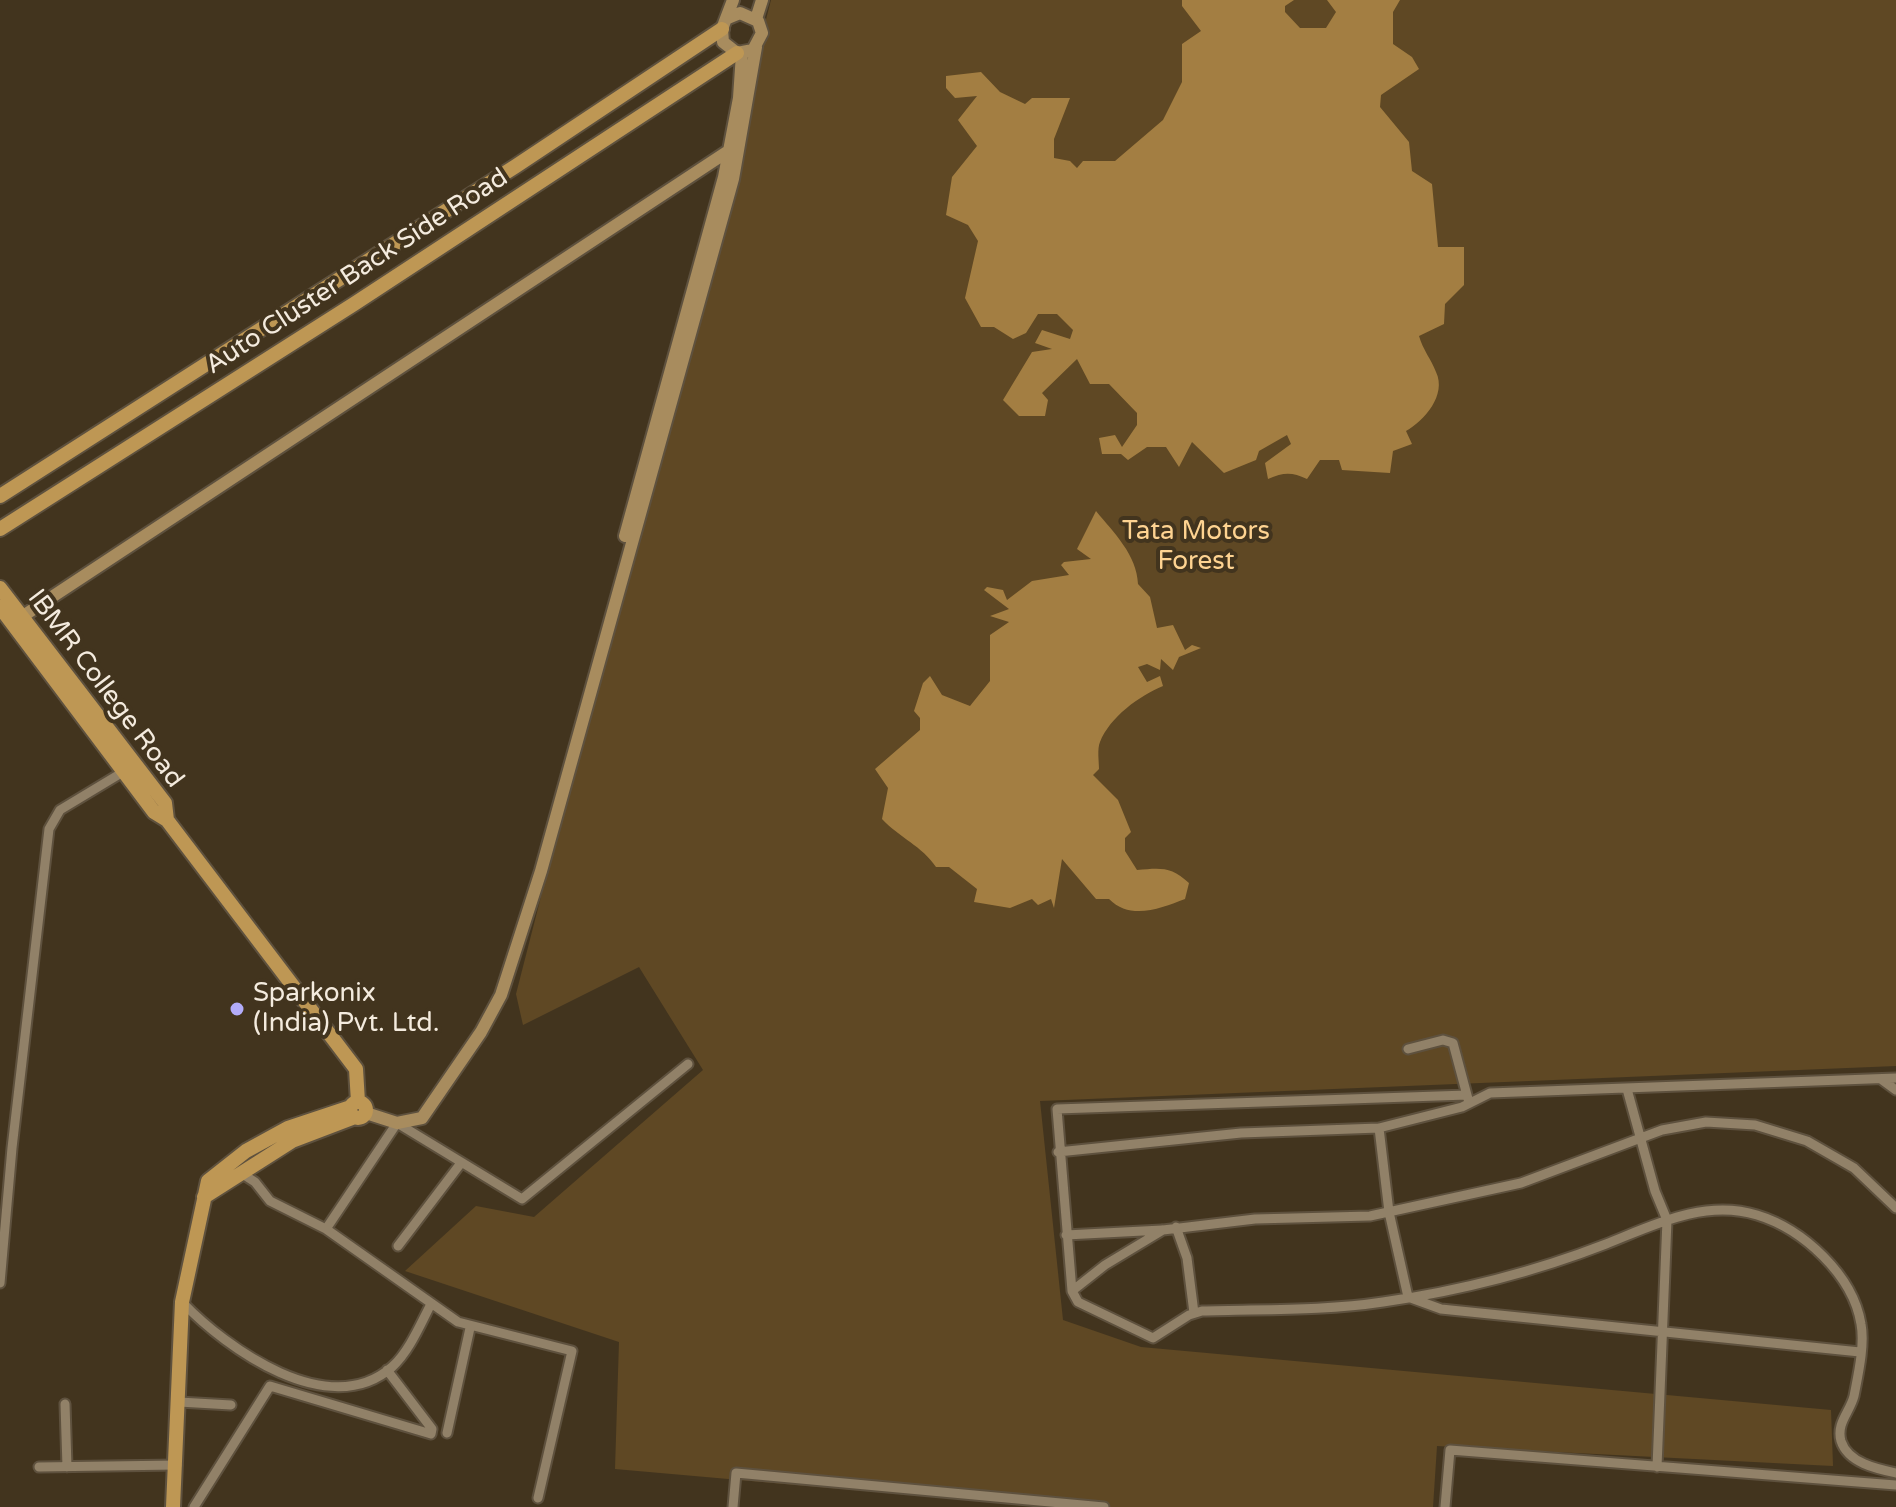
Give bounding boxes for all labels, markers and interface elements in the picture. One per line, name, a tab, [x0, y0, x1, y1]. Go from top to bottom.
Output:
street label: Auto Cluster Back Side Road	[200, 163, 514, 381]
park label: Tata Motors Forest	[1122, 516, 1270, 578]
street label: IBMR College Road	[20, 584, 190, 794]
place label: Sparkonix (India) Pvt. Ltd.	[253, 978, 440, 1040]
marker: Sparkonix (India) Pvt. Ltd.	[228, 1000, 246, 1018]

